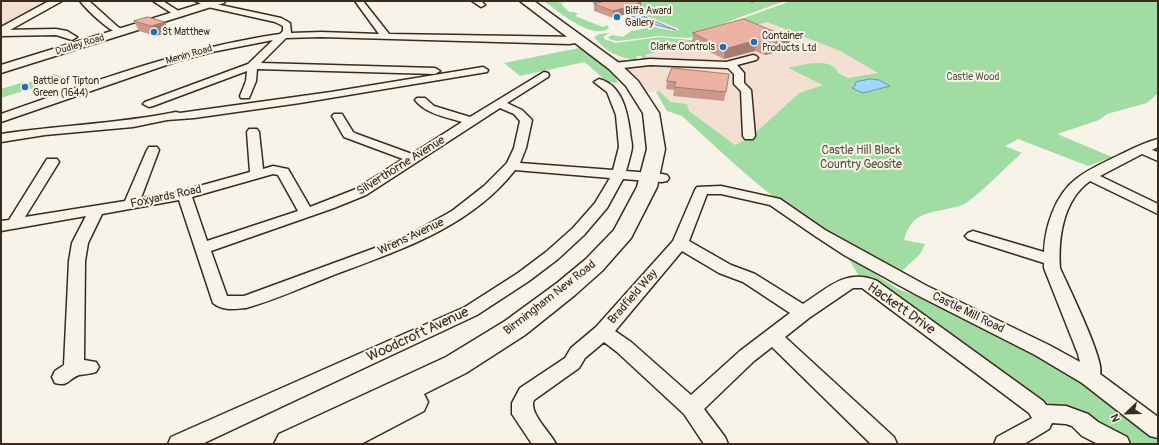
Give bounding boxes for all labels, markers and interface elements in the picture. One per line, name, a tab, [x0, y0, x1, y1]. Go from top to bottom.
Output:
place label: Biffa Award Gallery	[625, 5, 672, 28]
marker: Biffa Award Gallery	[612, 12, 622, 22]
place label: St Matthew	[162, 26, 210, 38]
marker: St Matthew	[149, 27, 159, 37]
place label: Container Products Ltd	[762, 30, 816, 54]
street label: Dudley Road	[54, 32, 106, 58]
marker: Container Products Ltd	[749, 37, 759, 47]
place label: Clarke Controls	[650, 41, 715, 53]
marker: Clarke Controls	[718, 42, 728, 52]
street label: Menin Road	[164, 43, 214, 67]
park label: Castle Wood	[947, 71, 999, 83]
place label: Battle of Tipton Green (1644)	[33, 75, 99, 98]
marker: Battle of Tipton Green (1644)	[20, 82, 30, 92]
street label: Silverthorne Avenue	[354, 133, 448, 199]
park label: Castle Hill Black Country Geosite	[820, 144, 902, 172]
street label: Foxyards Road	[129, 182, 203, 212]
street label: Wrens Avenue	[376, 215, 446, 259]
street label: Birmingham New Road	[501, 258, 599, 338]
street label: Bradfield Way	[605, 267, 661, 327]
street label: Hackett Drive	[864, 279, 938, 339]
street label: Castle Mill Road	[930, 289, 1006, 337]
street label: Woodcroft Avenue	[364, 304, 472, 366]
north arrow	[1107, 393, 1147, 433]
text: N	[1108, 412, 1123, 424]

